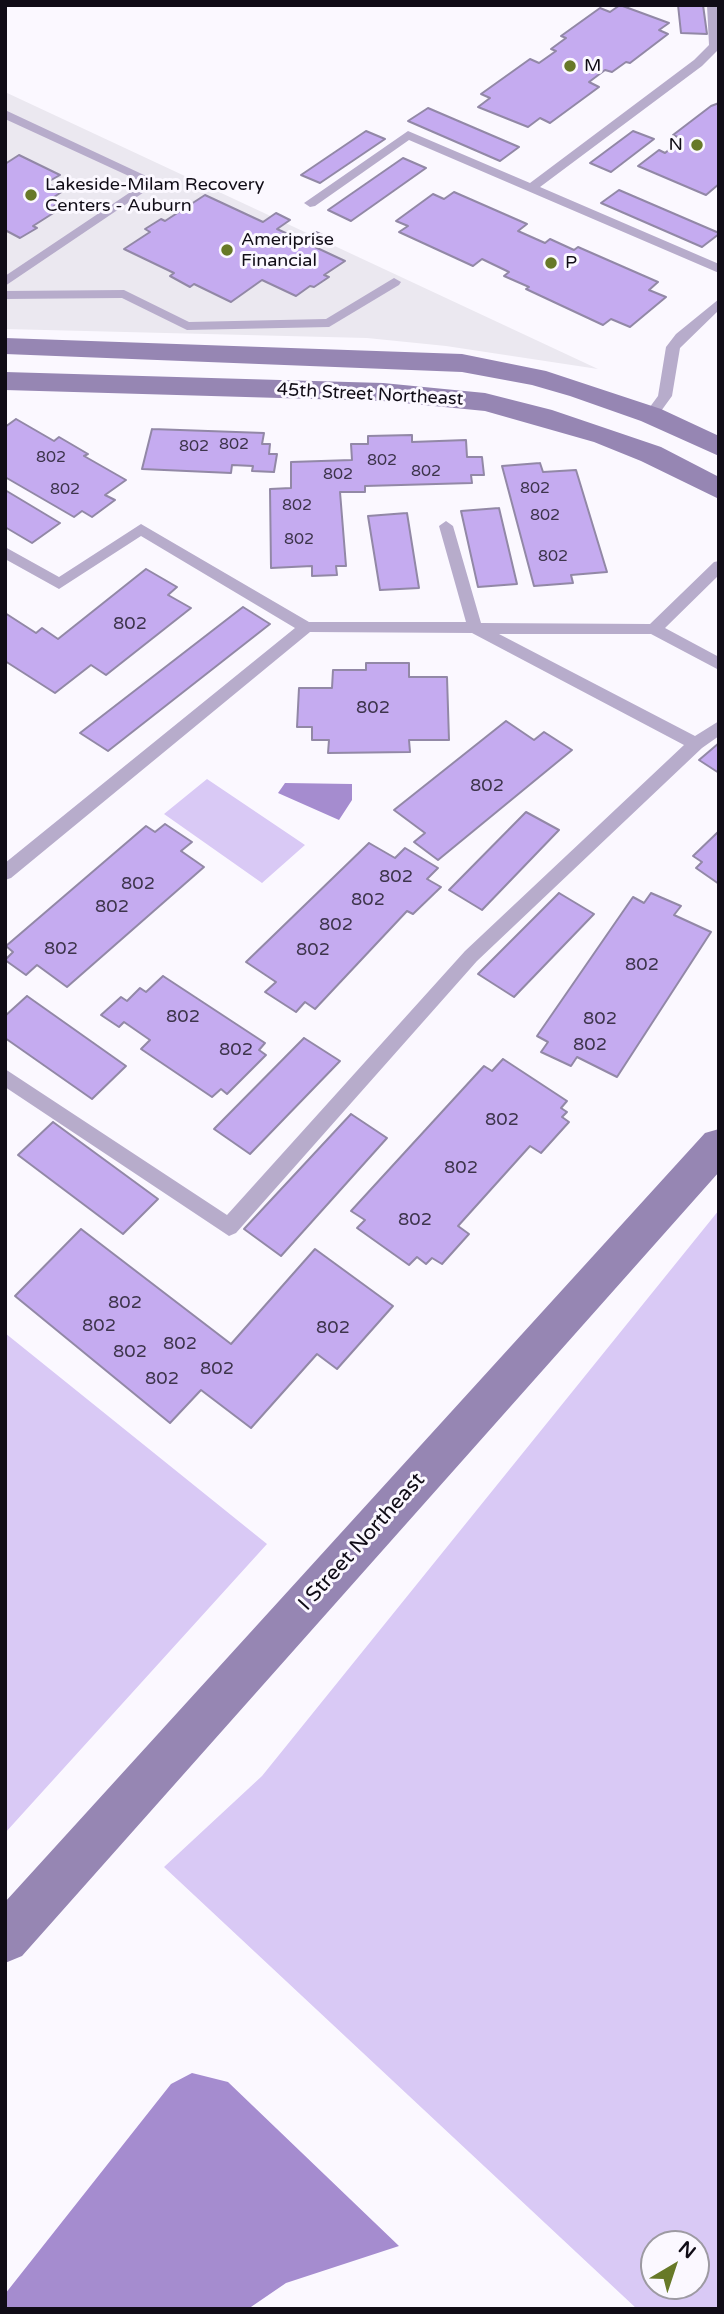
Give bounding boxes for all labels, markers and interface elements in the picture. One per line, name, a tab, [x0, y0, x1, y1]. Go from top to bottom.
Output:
place label: M	[584, 55, 601, 77]
marker: M	[562, 58, 578, 74]
place label: N	[669, 134, 683, 156]
marker: N	[689, 137, 705, 153]
place label: Lakeside-Milam Recovery Centers - Auburn	[45, 174, 264, 216]
marker: Lakeside-Milam Recovery Centers - Auburn	[23, 187, 39, 203]
place label: Ameriprise Financial	[241, 229, 334, 272]
marker: Ameriprise Financial	[219, 242, 235, 258]
place label: P	[565, 252, 577, 274]
marker: P	[543, 255, 559, 271]
street label: 45th Street Northeast	[276, 379, 464, 411]
house number: 802	[219, 435, 249, 455]
house number: 802	[179, 437, 209, 457]
house number: 802	[36, 448, 66, 468]
house number: 802	[367, 451, 397, 471]
house number: 802	[411, 462, 441, 482]
house number: 802	[323, 465, 353, 485]
house number: 802	[520, 479, 550, 499]
house number: 802	[50, 480, 80, 500]
house number: 802	[282, 496, 312, 516]
house number: 802	[530, 506, 560, 526]
house number: 802	[284, 530, 314, 550]
house number: 802	[538, 547, 568, 567]
house number: 802	[113, 613, 147, 635]
house number: 802	[356, 697, 390, 719]
house number: 802	[470, 775, 504, 797]
house number: 802	[379, 866, 413, 888]
house number: 802	[121, 873, 155, 895]
house number: 802	[351, 889, 385, 911]
house number: 802	[95, 896, 129, 918]
house number: 802	[319, 914, 353, 936]
house number: 802	[44, 938, 78, 960]
house number: 802	[296, 939, 330, 961]
house number: 802	[625, 954, 659, 976]
house number: 802	[166, 1006, 200, 1028]
house number: 802	[583, 1008, 617, 1030]
house number: 802	[573, 1034, 607, 1056]
house number: 802	[219, 1039, 253, 1061]
house number: 802	[485, 1109, 519, 1131]
house number: 802	[444, 1157, 478, 1179]
house number: 802	[398, 1209, 432, 1231]
house number: 802	[108, 1292, 142, 1314]
house number: 802	[82, 1315, 116, 1337]
house number: 802	[316, 1317, 350, 1339]
house number: 802	[163, 1333, 197, 1355]
house number: 802	[113, 1341, 147, 1363]
house number: 802	[200, 1358, 234, 1380]
house number: 802	[145, 1368, 179, 1390]
street label: I Street Northeast	[293, 1468, 431, 1616]
north arrow	[640, 2230, 710, 2300]
text: N	[674, 2237, 700, 2264]

